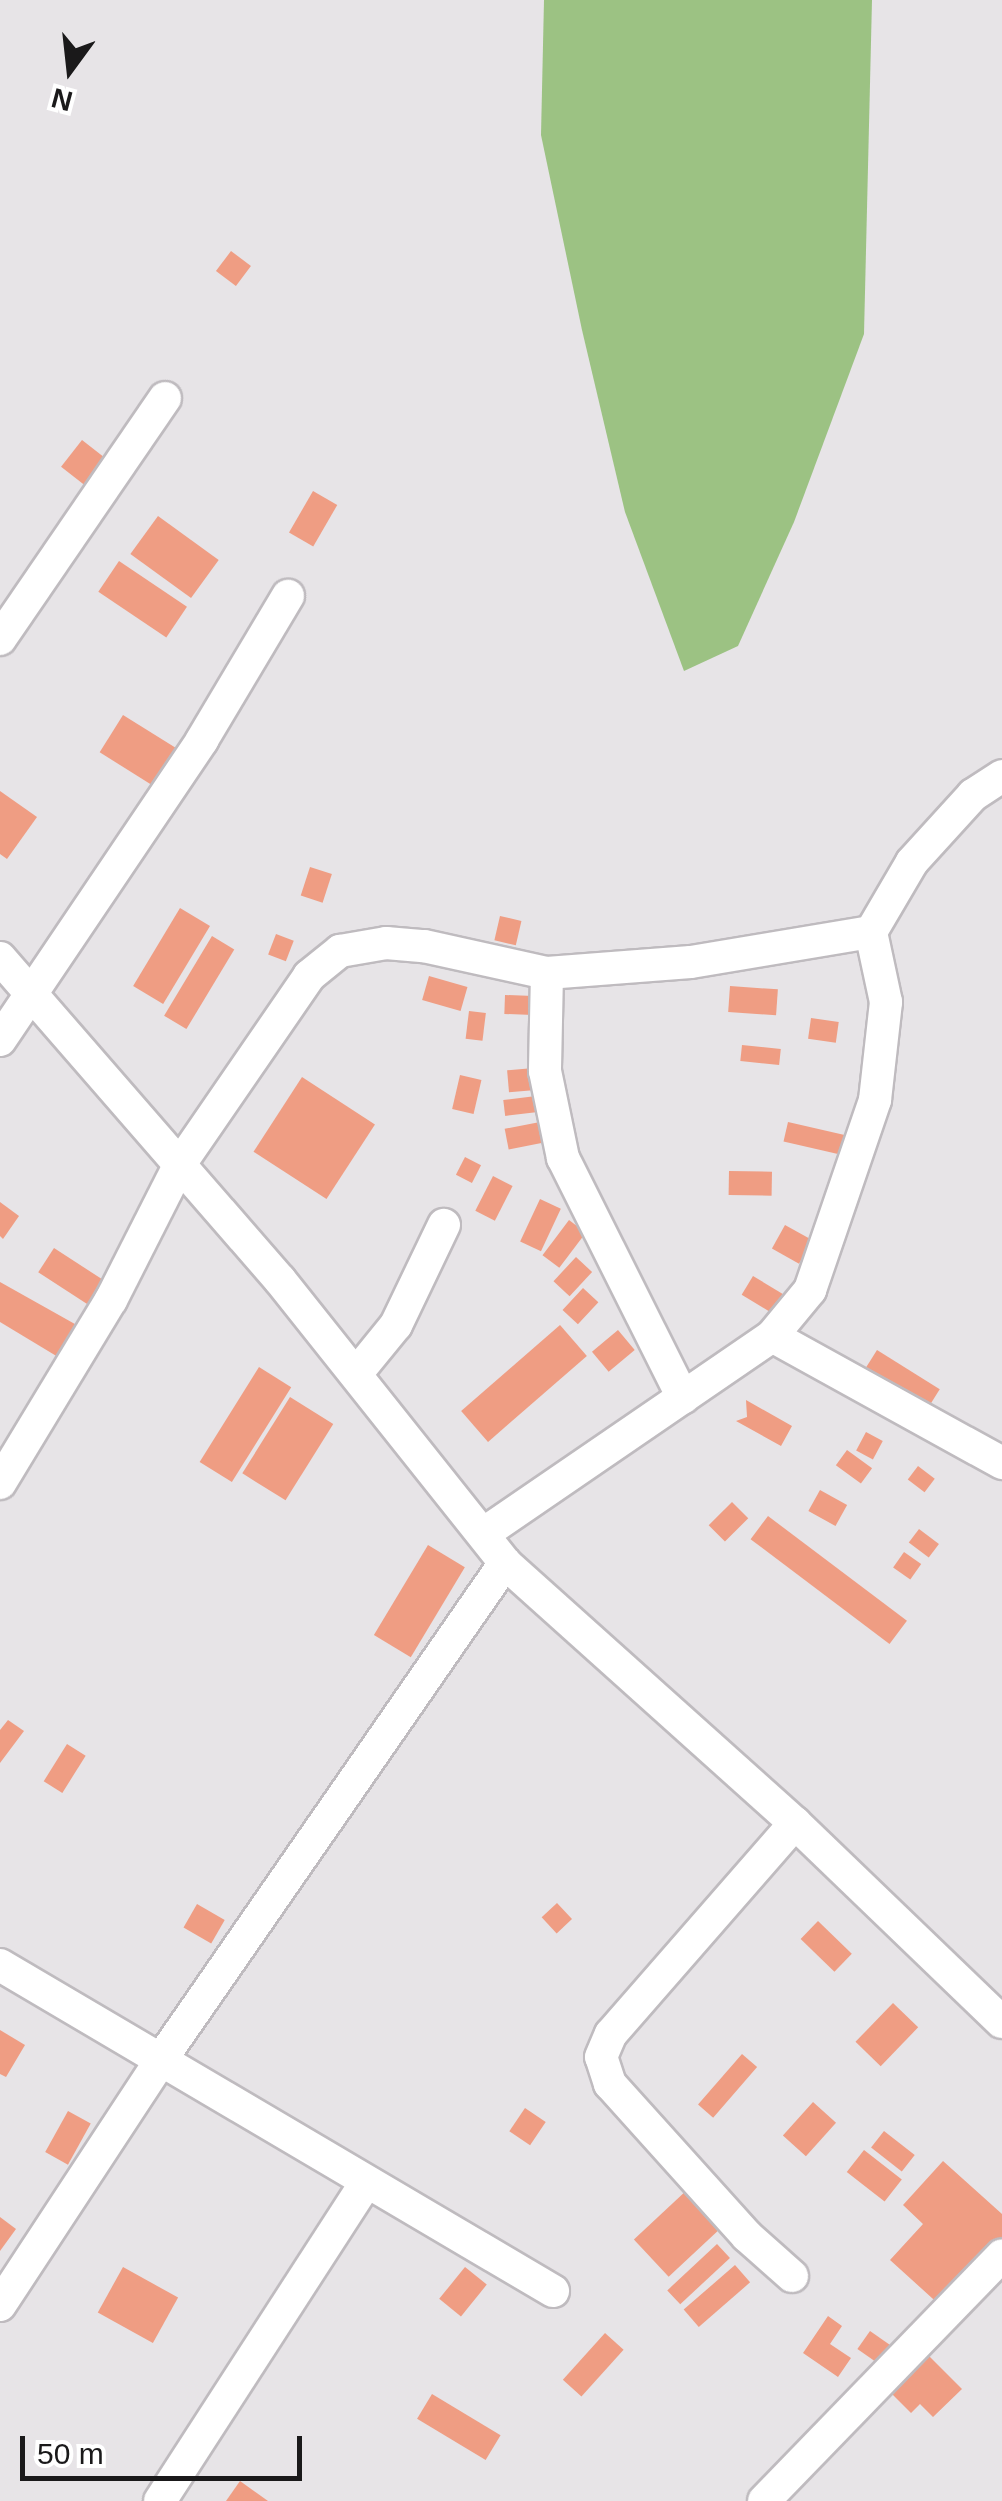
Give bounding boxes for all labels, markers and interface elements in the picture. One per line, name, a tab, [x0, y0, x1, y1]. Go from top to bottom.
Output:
north arrow	[20, 20, 120, 120]
text: N	[48, 82, 76, 117]
scale bar	[25, 2416, 308, 2478]
text: 50 m	[37, 2437, 104, 2470]

